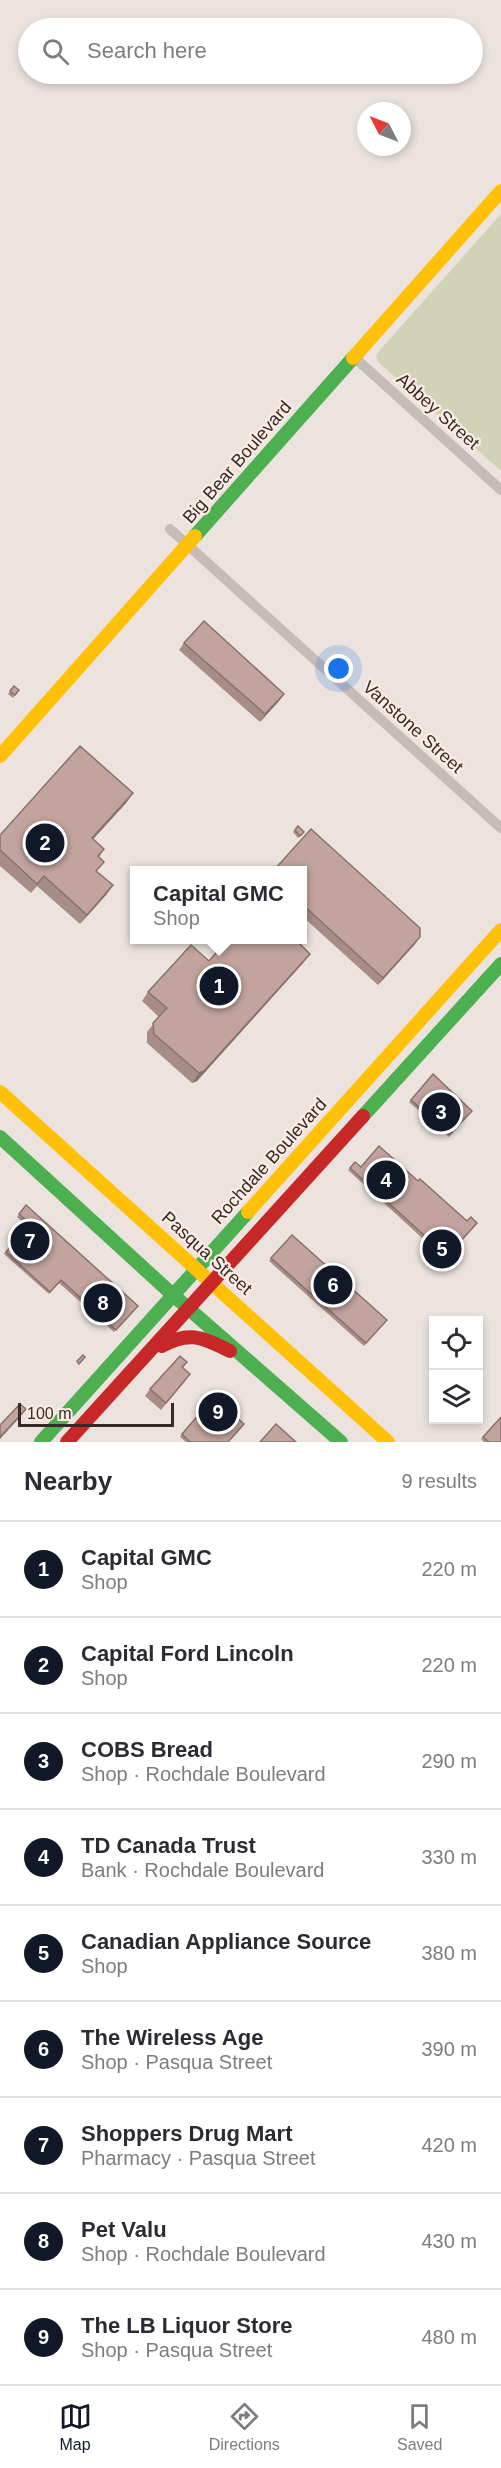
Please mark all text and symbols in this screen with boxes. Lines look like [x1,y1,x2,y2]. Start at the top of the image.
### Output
search box [18,18,483,84]
icon: search [39,35,72,68]
text: Search here [87,38,207,63]
north arrow [357,102,411,156]
street label: Abbey Street [393,369,483,453]
street label: Big Bear Boulevard [179,397,295,527]
your location [324,654,353,683]
street label: Vanstone Street [359,677,467,777]
pin: 2 [26,820,64,866]
popup [130,866,307,944]
text: Capital GMC [153,881,284,906]
text: Shop [153,907,200,929]
pin: 1 [200,964,238,1008]
pin: 3 [422,1090,460,1134]
street label: Rochdale Boulevard [207,1094,331,1228]
pin: 4 [366,1158,406,1202]
street label: Pasqua Street [158,1207,256,1299]
pin: 7 [10,1218,50,1264]
pin: 5 [422,1226,462,1272]
pin: 6 [314,1262,352,1308]
pin: 8 [84,1280,122,1326]
map controls [429,1316,483,1424]
button: locate [429,1316,483,1370]
button: layers [429,1370,483,1424]
pin: 9 [198,1390,238,1434]
scale bar [18,1400,174,1428]
text: 100 m [27,1405,71,1422]
text: Nearby [24,1466,112,1496]
text: 9 results [401,1470,477,1492]
text: Capital GMC [81,1545,212,1570]
text: 1 [38,1558,49,1580]
text: 220 m [421,1558,477,1580]
text: Shop [81,1571,128,1593]
text: Capital Ford Lincoln [81,1641,294,1666]
text: 2 [38,1654,49,1676]
text: 220 m [421,1654,477,1676]
text: Shop [81,1667,128,1689]
text: COBS Bread [81,1737,213,1762]
text: 3 [38,1750,49,1772]
text: 290 m [421,1750,477,1772]
text: Shop · Rochdale Boulevard [81,1763,326,1785]
text: TD Canada Trust [81,1833,256,1858]
text: 4 [38,1846,49,1868]
text: 330 m [421,1846,477,1868]
text: Bank · Rochdale Boulevard [81,1859,324,1881]
text: Canadian Appliance Source [81,1929,371,1954]
text: 5 [38,1942,49,1964]
text: 380 m [421,1942,477,1964]
text: Shop [81,1955,128,1977]
text: The Wireless Age [81,2025,263,2050]
text: 6 [38,2038,49,2060]
text: 390 m [421,2038,477,2060]
text: Shop · Pasqua Street [81,2051,272,2073]
text: Shoppers Drug Mart [81,2121,292,2146]
text: 7 [38,2134,49,2156]
text: 420 m [421,2134,477,2156]
text: Pharmacy · Pasqua Street [81,2147,316,2169]
text: Pet Valu [81,2217,167,2242]
text: 8 [38,2230,49,2252]
text: 430 m [421,2230,477,2252]
text: Shop · Rochdale Boulevard [81,2243,326,2265]
text: The LB Liquor Store [81,2313,292,2338]
text: 9 [38,2326,49,2348]
text: 480 m [421,2326,477,2348]
text: Shop · Pasqua Street [81,2339,272,2361]
tab: Map [59,2400,92,2454]
tab: Directions [209,2400,280,2454]
tab: Saved [397,2400,442,2454]

